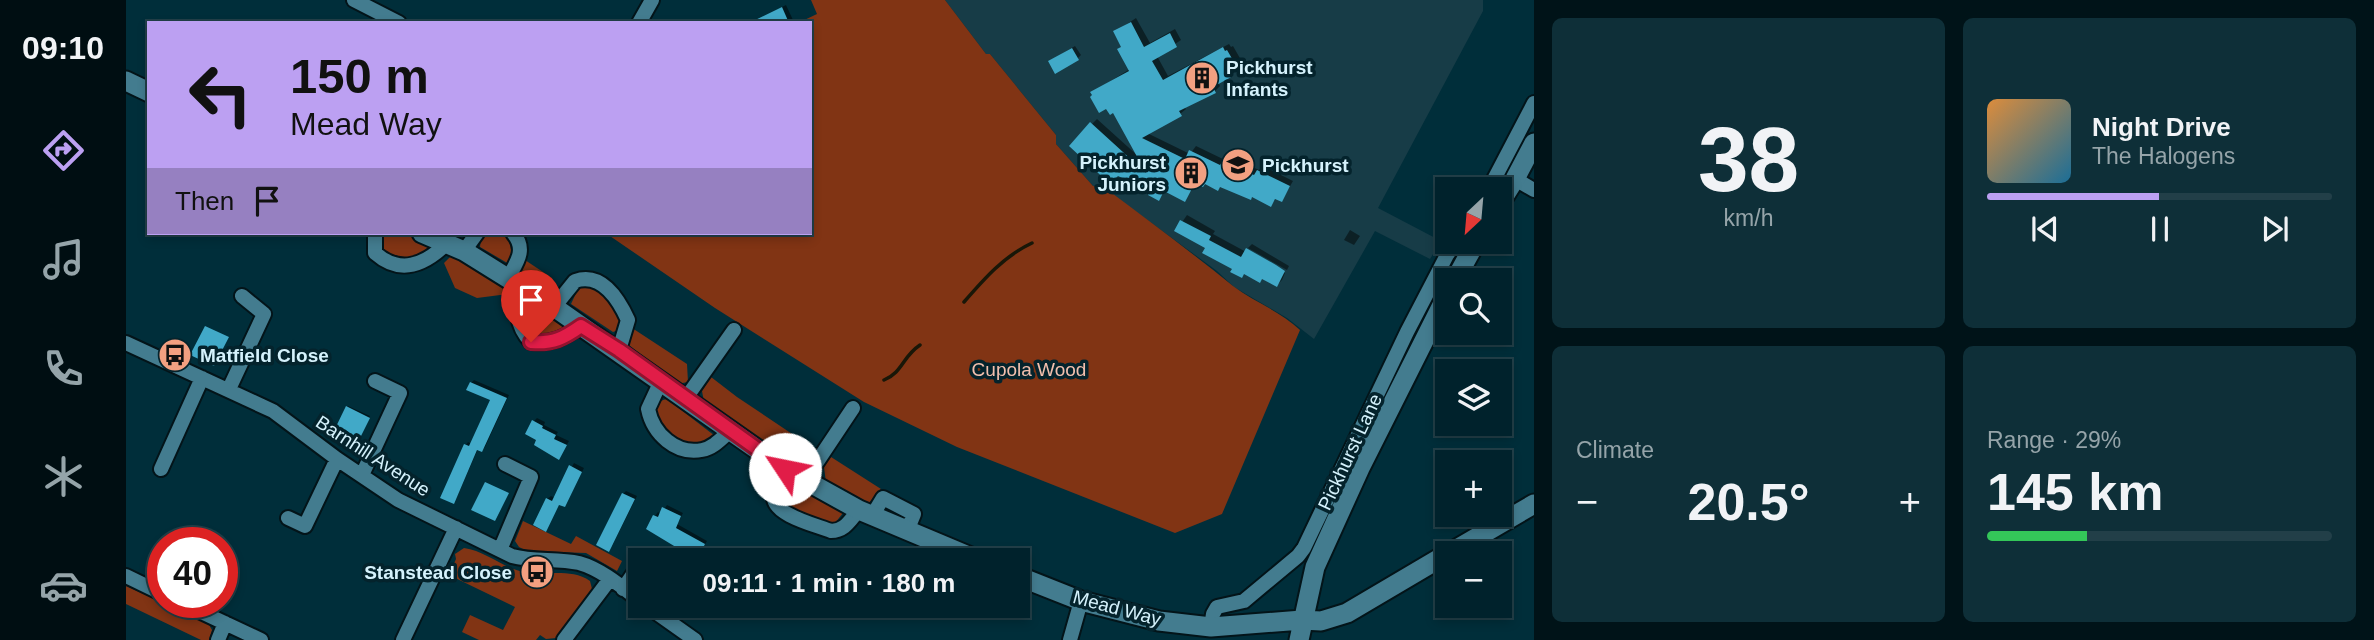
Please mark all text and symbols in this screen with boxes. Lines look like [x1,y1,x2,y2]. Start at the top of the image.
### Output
text: 09:10 [22,30,104,66]
icon: left [175,49,266,140]
text: 150 m [290,49,429,103]
place label: Pickhurst Infants [1226,57,1313,100]
building icon: Pickhurst Infants [1183,59,1221,97]
text: Mead Way [290,106,442,142]
text: 38 [1698,109,1799,210]
text: Night Drive [2092,112,2231,142]
icon: directions [39,126,88,175]
text: The Halogens [2092,143,2235,169]
school or university icon: Pickhurst [1219,146,1257,184]
place label: Pickhurst Juniors [1079,152,1167,195]
building icon: Pickhurst Juniors [1172,154,1210,192]
place label: Pickhurst [1262,155,1349,176]
north arrow [1435,177,1512,254]
map controls [1435,177,1512,618]
icon: arrive [248,182,286,220]
text: Then [175,186,234,216]
text: km/h [1724,205,1773,231]
icon: previous [2026,210,2064,248]
icon: pause [2141,210,2179,248]
icon: next [2256,210,2294,248]
icon: music [39,235,88,284]
button: search [1435,268,1512,345]
pin [501,270,561,342]
icon: arrive [512,281,550,319]
bus stop icon: Matfield Close [156,336,194,374]
icon: phone [39,344,88,393]
place label: Matfield Close [200,345,329,366]
park label: Cupola Wood [972,359,1086,380]
button: layers [1435,359,1512,436]
street label: Pickhurst Lane [1314,391,1386,513]
street label: Barnhill Avenue [312,411,434,501]
text: Range · 29% [1987,427,2121,453]
position arrow [748,432,822,506]
text: Climate [1576,437,1654,463]
button: + [1435,450,1512,527]
icon: climate [39,452,88,501]
text: 145 km [1987,463,2163,521]
text: 20.5° [1687,473,1810,531]
text: − [1576,481,1598,523]
text: + [1899,481,1921,523]
speed limit sign: 40 [147,527,238,618]
button: − [1435,541,1512,618]
bus stop icon: Stanstead Close [518,553,556,591]
icon: car [39,561,88,610]
place label: Stanstead Close [364,562,512,583]
text: 09:11 · 1 min · 180 m [703,568,955,598]
street label: Mead Way [1071,586,1164,630]

